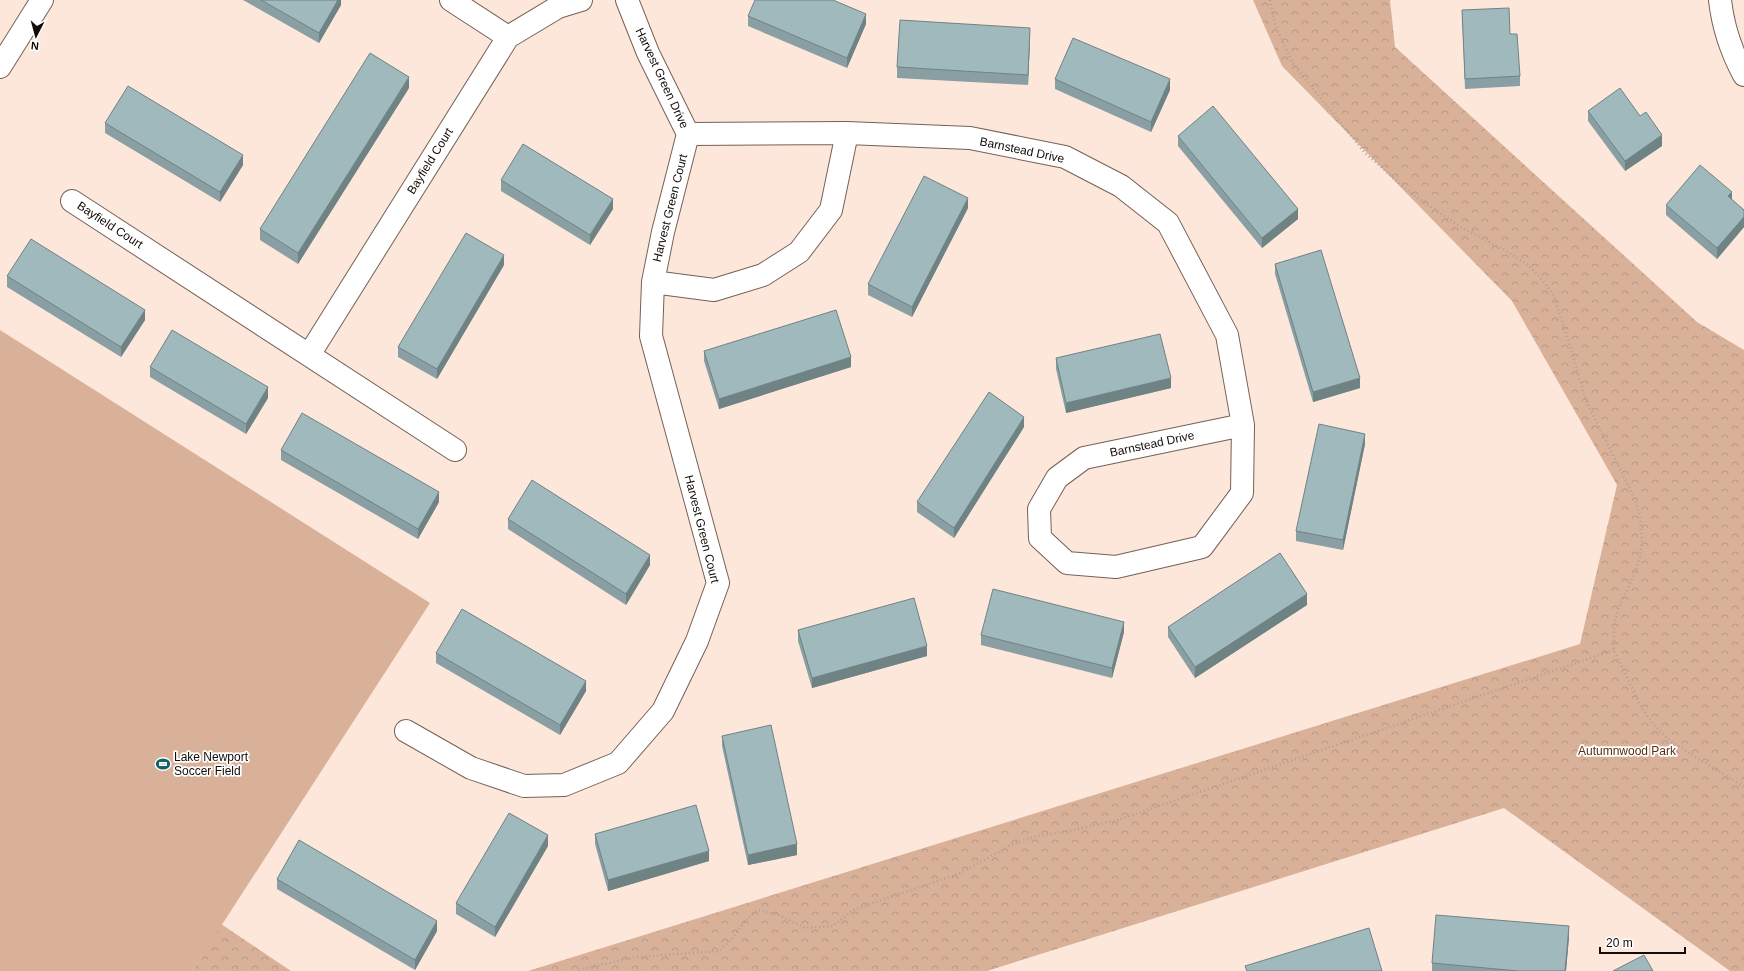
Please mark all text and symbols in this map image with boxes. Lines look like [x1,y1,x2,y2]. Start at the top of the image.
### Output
north arrow [16,16,56,56]
street label: Harvest Green Drive [633,25,692,131]
text: N [30,40,40,52]
street label: Bayfield Court [404,125,456,197]
street label: Barnstead Drive [978,134,1066,166]
street label: Harvest Green Court [650,152,690,263]
street label: Bayfield Court [75,199,146,252]
street label: Barnstead Drive [1108,428,1196,460]
street label: Harvest Green Court [682,474,722,585]
park label: Autumnwood Park [1578,744,1677,758]
place label: Lake Newport Soccer Field [174,750,249,778]
sports icon: Lake Newport Soccer Field [155,756,171,772]
scale bar [1600,929,1685,955]
text: 20 m [1606,936,1633,950]

